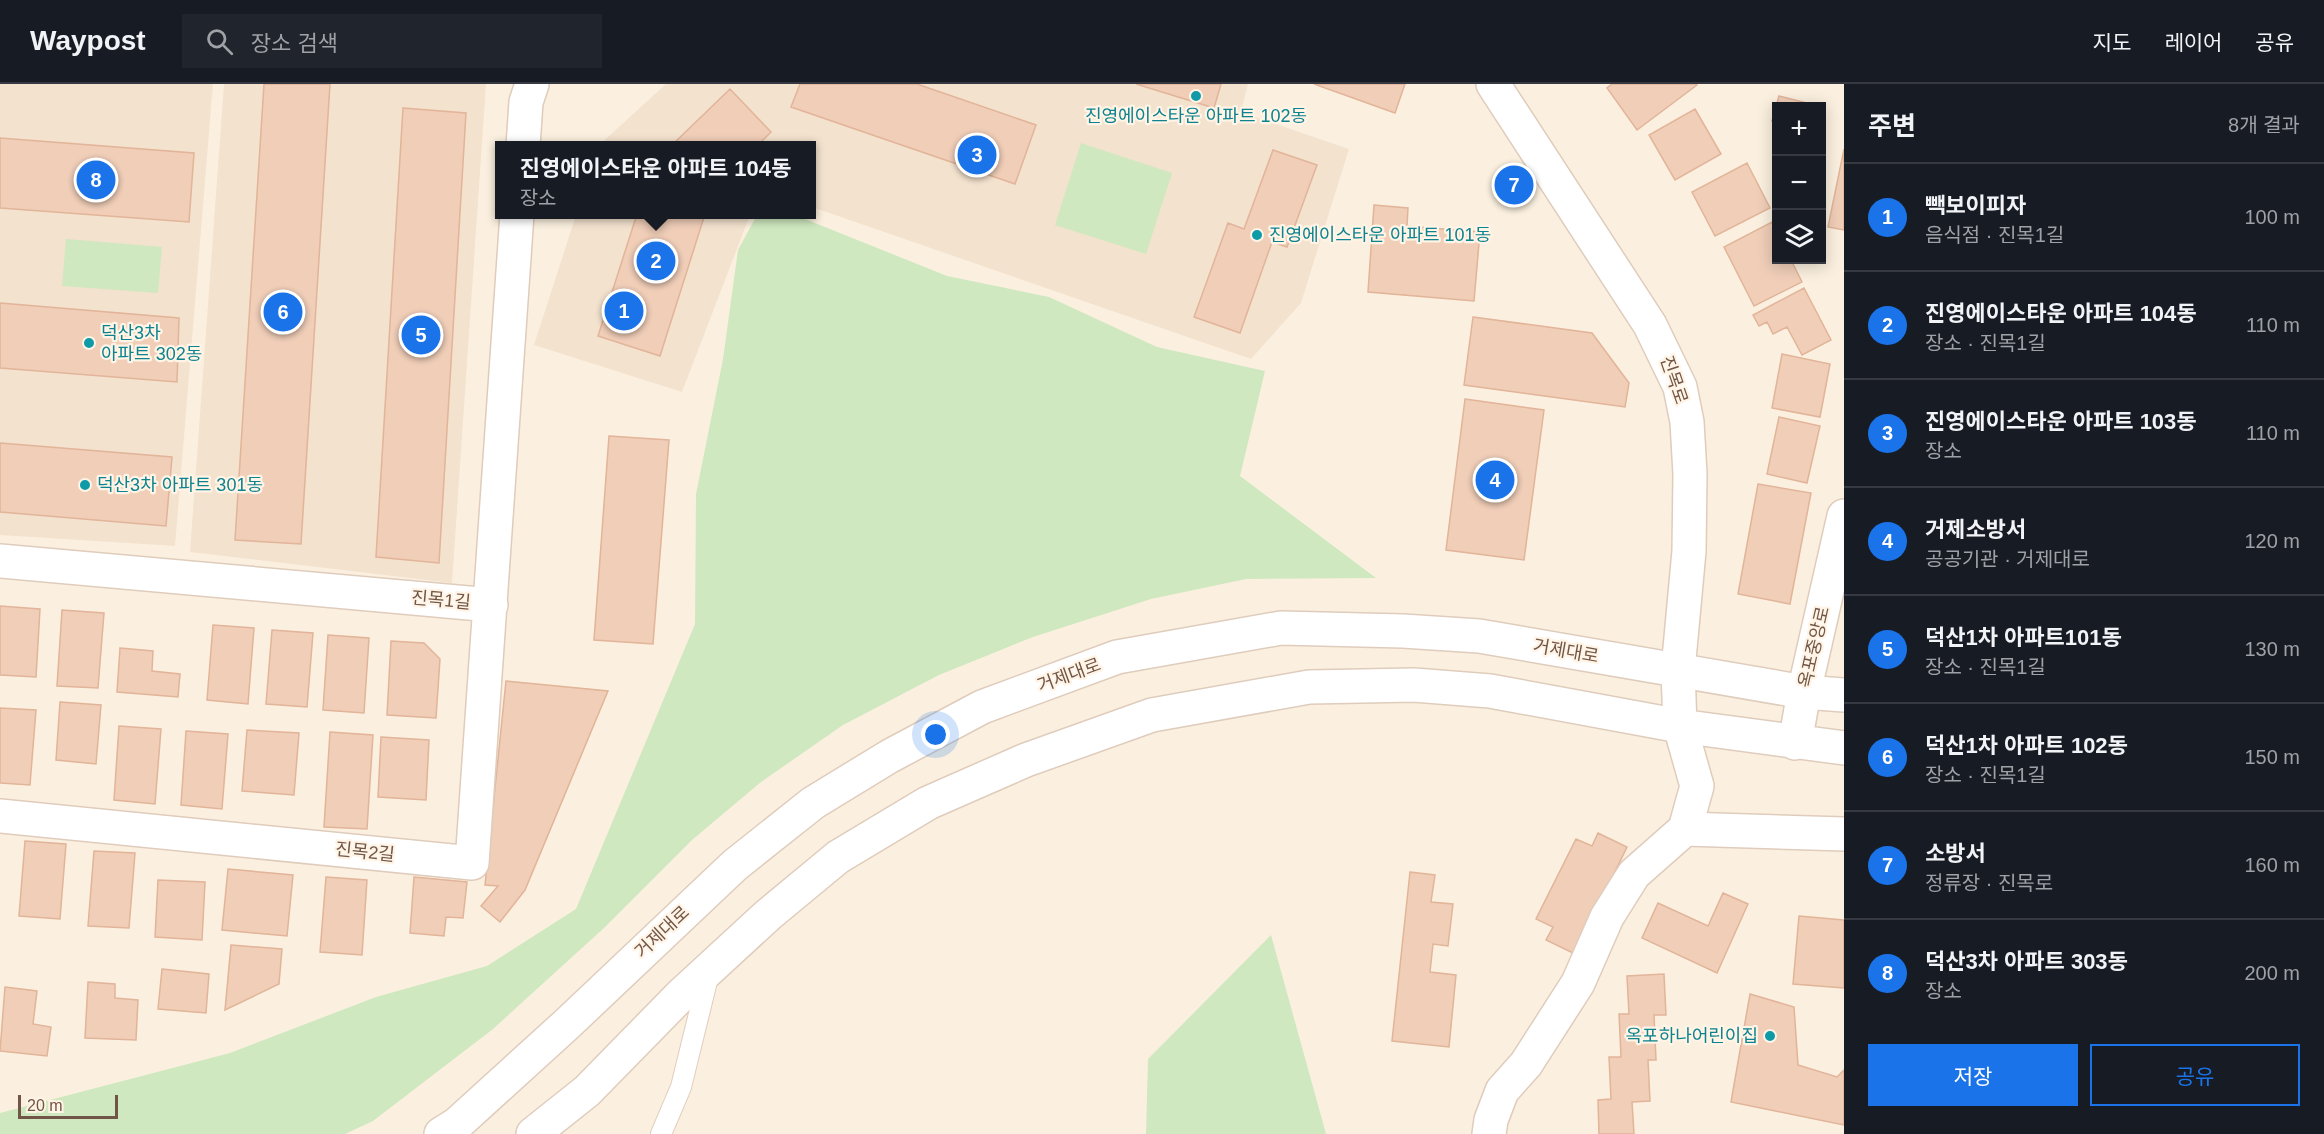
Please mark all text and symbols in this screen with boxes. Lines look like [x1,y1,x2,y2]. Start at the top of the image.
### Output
search box [182,14,602,68]
text: Waypost [30,25,146,56]
icon: search [203,25,236,58]
text: 장소 검색 [251,31,338,56]
text: 지도 [2093,31,2131,54]
text: 레이어 [2164,31,2222,54]
text: 공유 [2255,31,2294,54]
marker: 진영에이스타운 아파트 102동 [1189,89,1203,103]
map controls [1772,102,1826,264]
button: + [1772,102,1826,156]
place label: 진영에이스타운 아파트 102동 [1085,106,1307,126]
text: 주변 [1868,111,1916,141]
text: 8개 결과 [2228,114,2300,136]
pin: 3 [958,132,996,178]
popup [495,141,816,219]
text: 진영에이스타운 아파트 104동 [520,156,791,181]
button: − [1772,156,1826,210]
pin: 8 [76,158,116,202]
pin: 7 [1494,162,1534,208]
text: 장소 [520,187,557,209]
text: 빽보이피자 [1925,193,2026,218]
text: 1 [1882,206,1893,228]
text: 100 m [2244,206,2300,228]
button: layers [1772,210,1826,264]
text: 음식점 · 진목1길 [1925,224,2064,246]
place label: 진영에이스타운 아파트 101동 [1269,225,1491,245]
marker: 진영에이스타운 아파트 101동 [1250,228,1264,242]
pin: 2 [636,238,676,284]
pin: 1 [604,288,644,334]
pin: 6 [264,290,302,334]
text: 진영에이스타운 아파트 104동 [1925,301,2197,326]
pin: 5 [402,312,440,358]
text: 2 [1882,314,1893,336]
text: 110 m [2246,314,2300,336]
place label: 덕산3차 아파트 302동 [101,323,202,364]
text: 장소 · 진목1길 [1925,332,2046,354]
marker: 덕산3차 아파트 302동 [82,336,96,350]
street label: 진목로 [1656,353,1692,407]
text: 진영에이스타운 아파트 103동 [1925,409,2197,434]
text: 3 [1882,422,1893,444]
text: 110 m [2246,422,2300,444]
text: 장소 [1925,440,1962,462]
pin: 4 [1476,458,1514,502]
place label: 덕산3차 아파트 301동 [97,475,263,495]
marker: 덕산3차 아파트 301동 [78,478,92,492]
text: 거제소방서 [1925,517,2026,542]
text: 4 [1882,530,1893,552]
text: 120 m [2244,530,2300,552]
text: 공공기관 · 거제대로 [1925,548,2090,570]
street label: 진목1길 [410,587,472,613]
street label: 옥포중앙로 [1795,604,1833,690]
text: 덕산1차 아파트101동 [1925,625,2122,650]
street label: 거제대로 [1532,635,1600,667]
text: 5 [1882,638,1893,660]
text: 130 m [2244,638,2300,660]
street label: 거제대로 [1034,654,1104,696]
text: 장소 · 진목1길 [1925,656,2046,678]
your location [921,720,950,749]
text: 덕산1차 아파트 102동 [1925,733,2128,758]
text: 6 [1882,746,1893,768]
text: 150 m [2244,746,2300,768]
text: 장소 · 진목1길 [1925,764,2046,786]
street label: 진목2길 [334,839,396,865]
text: 소방서 [1925,841,1986,866]
text: 7 [1882,854,1893,876]
text: 160 m [2244,854,2300,876]
text: 정류장 · 진목로 [1925,872,2053,894]
street label: 거제대로 [631,902,693,962]
text: 덕산3차 아파트 303동 [1925,949,2128,974]
text: 8 [1882,962,1893,984]
text: 200 m [2244,962,2300,984]
text: 장소 [1925,980,1962,1002]
place label: 옥포하나어린이집 [1626,1026,1758,1046]
marker: 옥포하나어린이집 [1763,1029,1777,1043]
button: 저장 [1868,1044,2078,1106]
button: 공유 [2090,1044,2300,1106]
scale bar [18,1092,118,1120]
text: 20 m [27,1097,63,1114]

